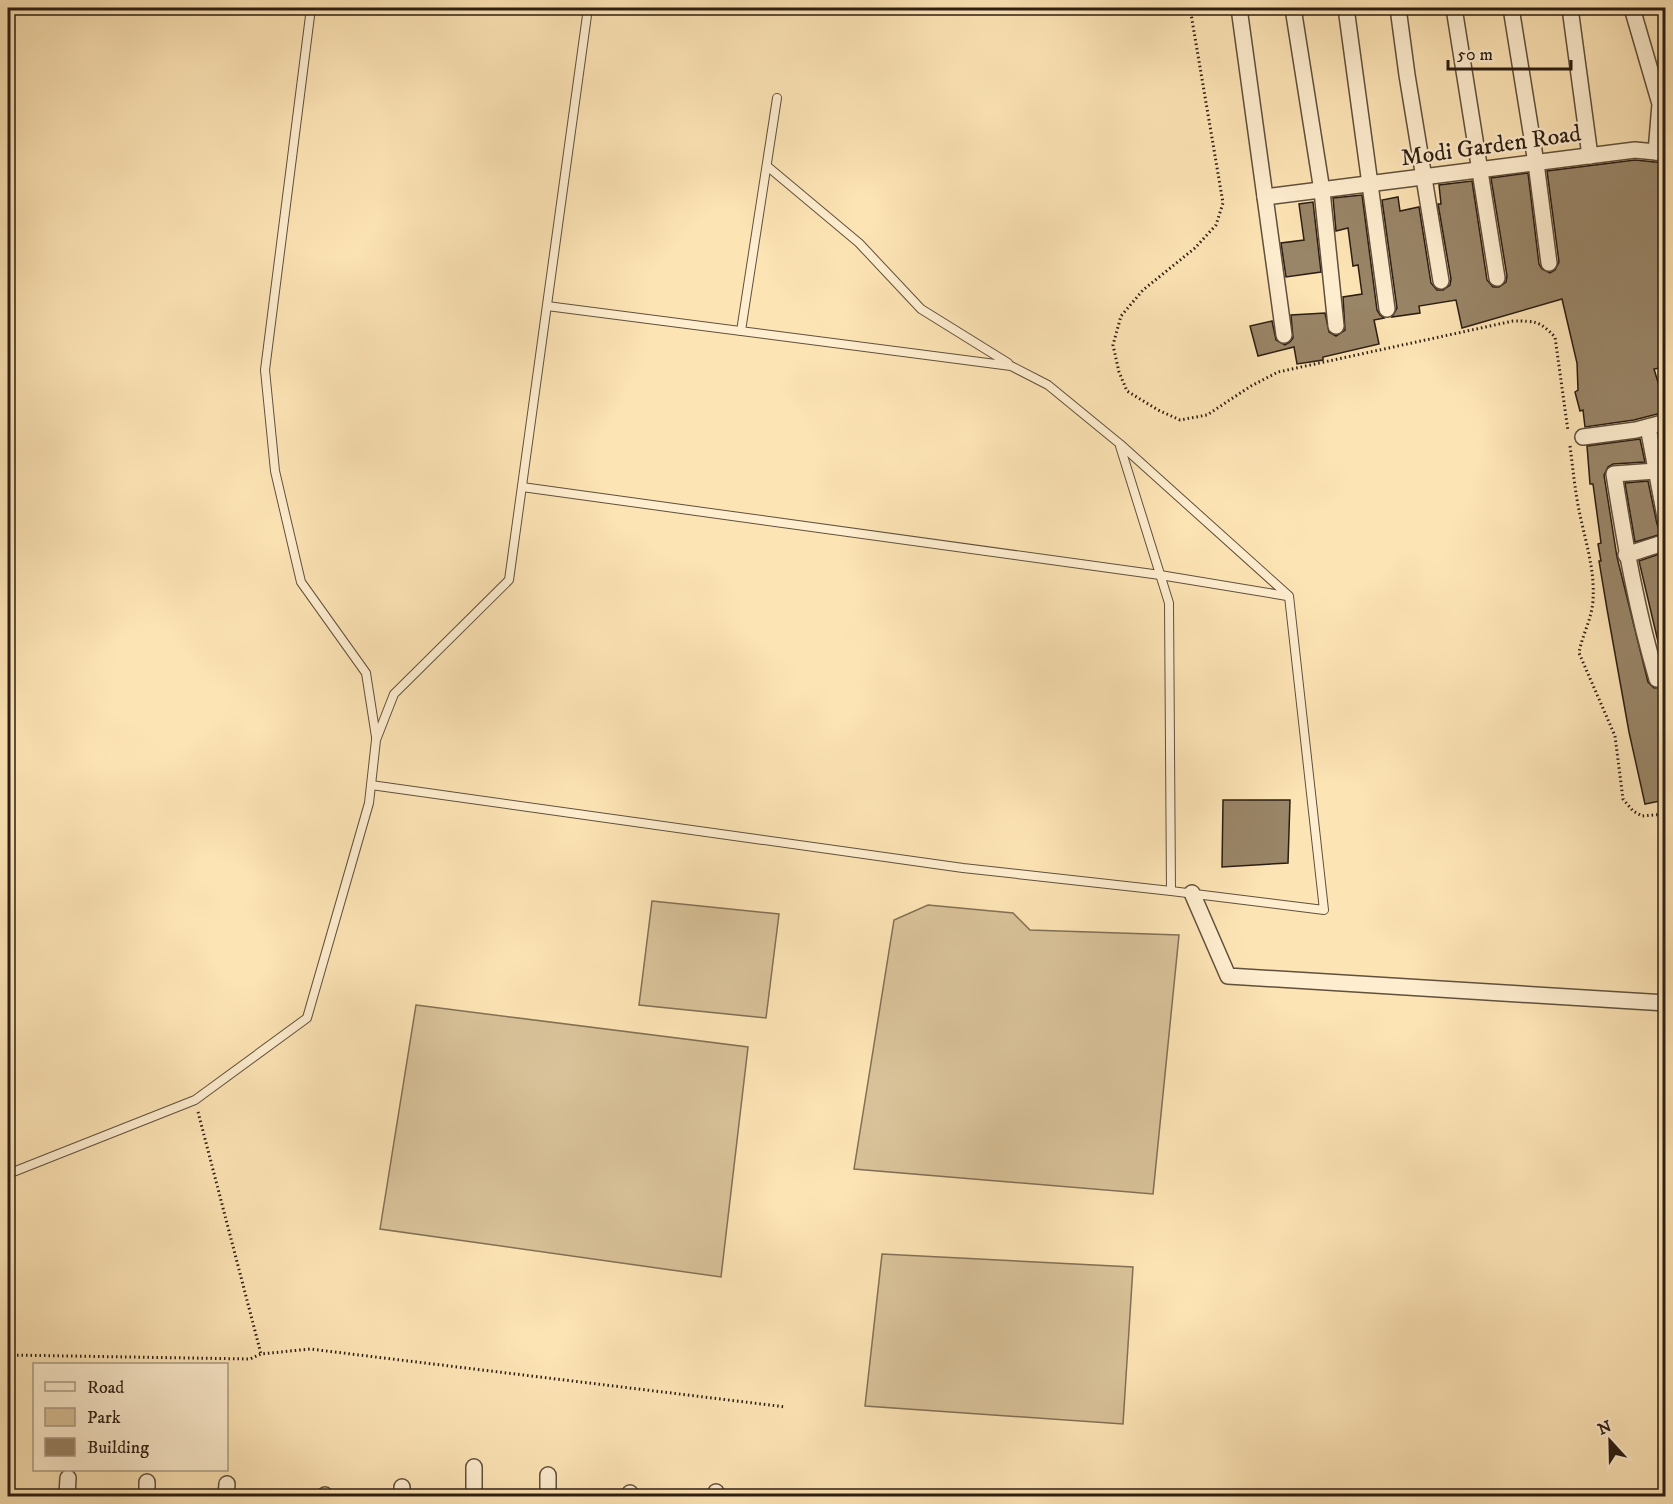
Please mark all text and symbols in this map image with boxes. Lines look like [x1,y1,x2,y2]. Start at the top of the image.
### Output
scale bar [1448,33,1571,71]
text: 50 m [1457,44,1493,66]
street label: Modi Garden Road [1399,118,1583,173]
legend [33,1363,228,1471]
text: Road [87,1377,124,1399]
text: Park [87,1407,121,1429]
north arrow [1580,1411,1640,1471]
text: N [1595,1416,1615,1440]
text: Building [87,1437,149,1459]

